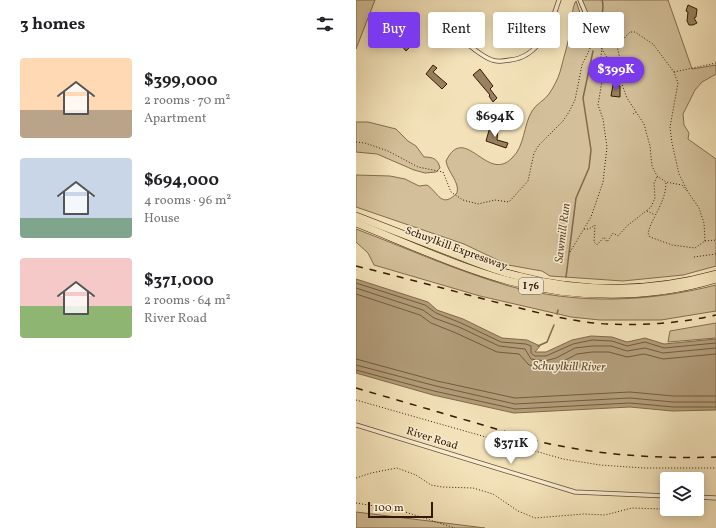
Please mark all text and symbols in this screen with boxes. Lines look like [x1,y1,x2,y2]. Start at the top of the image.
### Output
chip: Buy [368,12,420,48]
chip: Rent [428,12,485,48]
chip: Filters [493,12,560,48]
chip: New [568,12,624,48]
text: 3 homes [20,13,85,36]
icon: filters [314,13,336,35]
pin: $399K [588,57,644,91]
text: $399K [597,61,635,79]
text: $399,000 [144,69,217,92]
icon: home [52,74,100,122]
text: 2 rooms · 70 m² [144,92,230,110]
pin: $694K [467,104,523,138]
text: $694K [476,108,514,126]
text: Apartment [144,110,207,128]
text: $694,000 [144,169,219,192]
icon: home [52,174,100,222]
text: 4 rooms · 96 m² [144,192,231,210]
water label: Sawmill Run [551,202,575,264]
text: House [144,210,180,228]
street label: Schuylkill Expressway [403,224,509,274]
text: $371,000 [144,269,214,292]
icon: home [52,274,100,322]
road number: I 76 [519,278,543,294]
text: 2 rooms · 64 m² [144,292,231,310]
text: River Road [144,310,207,328]
water label: Schuylkill River [532,358,606,376]
street label: River Road [404,424,460,454]
pin: $371K [483,431,539,465]
text: $371K [494,435,528,453]
map controls [660,472,704,516]
button: layers [660,472,704,516]
scale bar [368,500,433,519]
text: 100 m [374,501,404,516]

